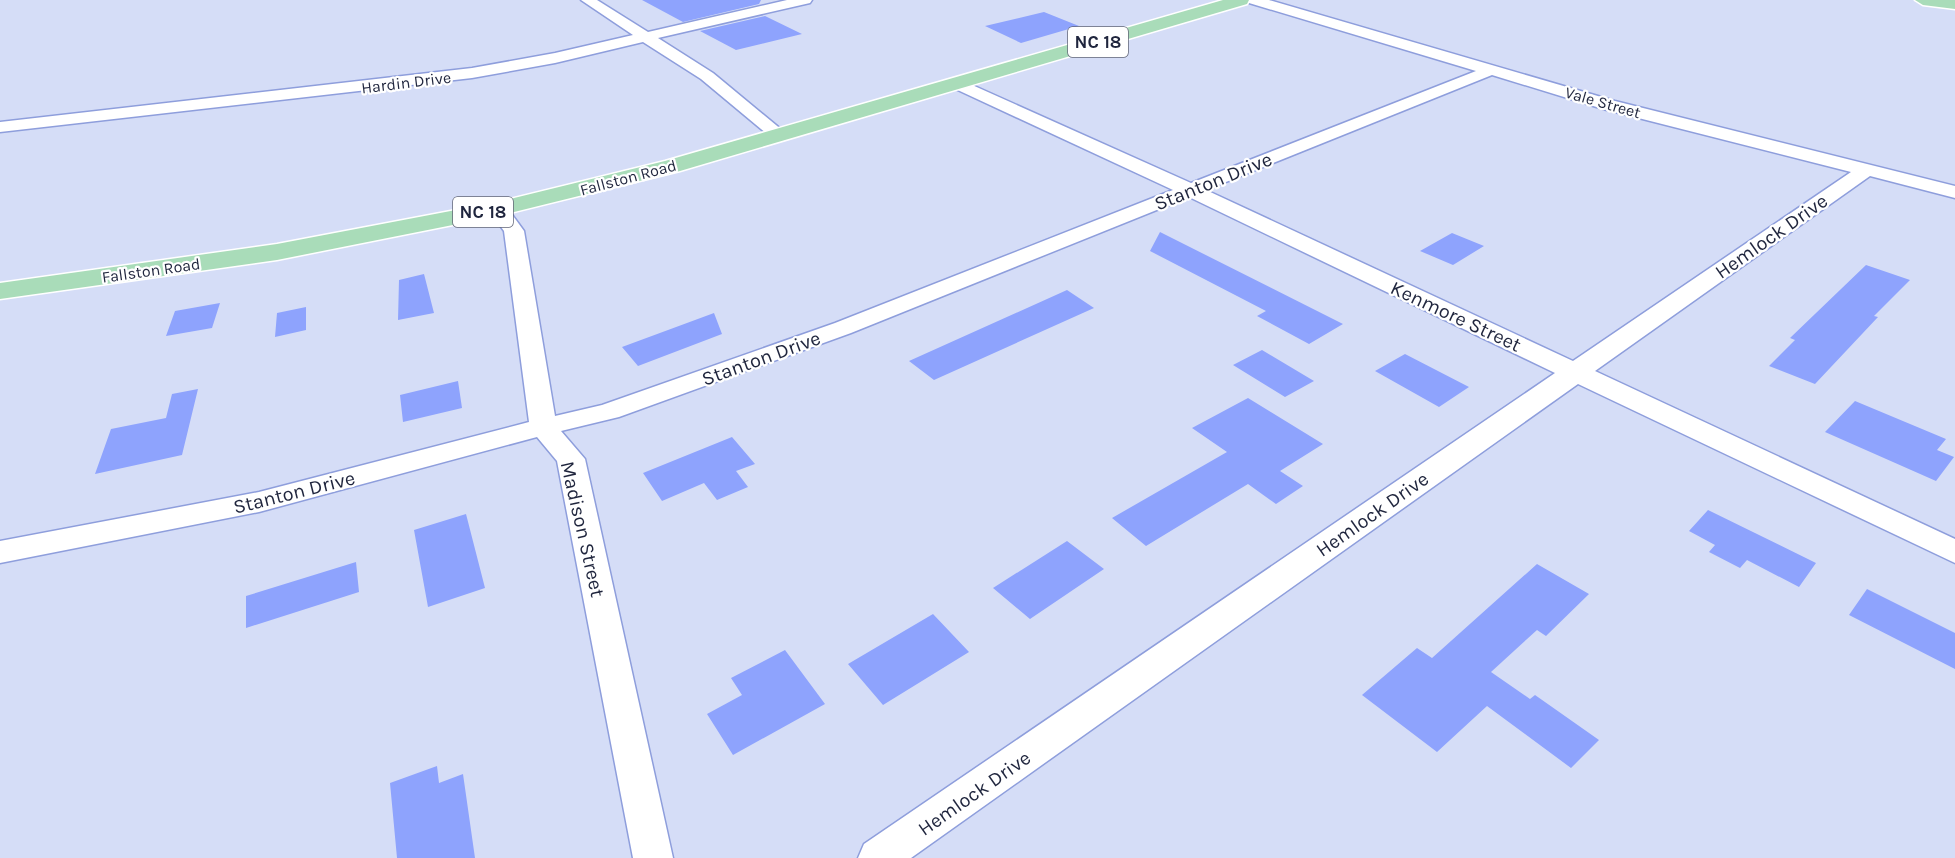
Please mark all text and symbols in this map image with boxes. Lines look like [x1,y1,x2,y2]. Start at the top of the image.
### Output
road number: NC 18 [1068,27,1128,57]
street label: Hardin Drive [360,68,452,97]
street label: Vale Street [1563,83,1643,122]
street label: Stanton Drive [1151,147,1275,215]
street label: Fallston Road [578,155,679,200]
street label: Hemlock Drive [1711,189,1832,284]
road number: NC 18 [453,197,513,227]
street label: Fallston Road [101,254,202,287]
street label: Kenmore Street [1387,276,1525,357]
street label: Stanton Drive [699,326,824,391]
street label: Madison Street [556,459,609,600]
street label: Stanton Drive [231,466,357,519]
street label: Hemlock Drive [1312,467,1433,562]
street label: Hemlock Drive [914,746,1035,841]

